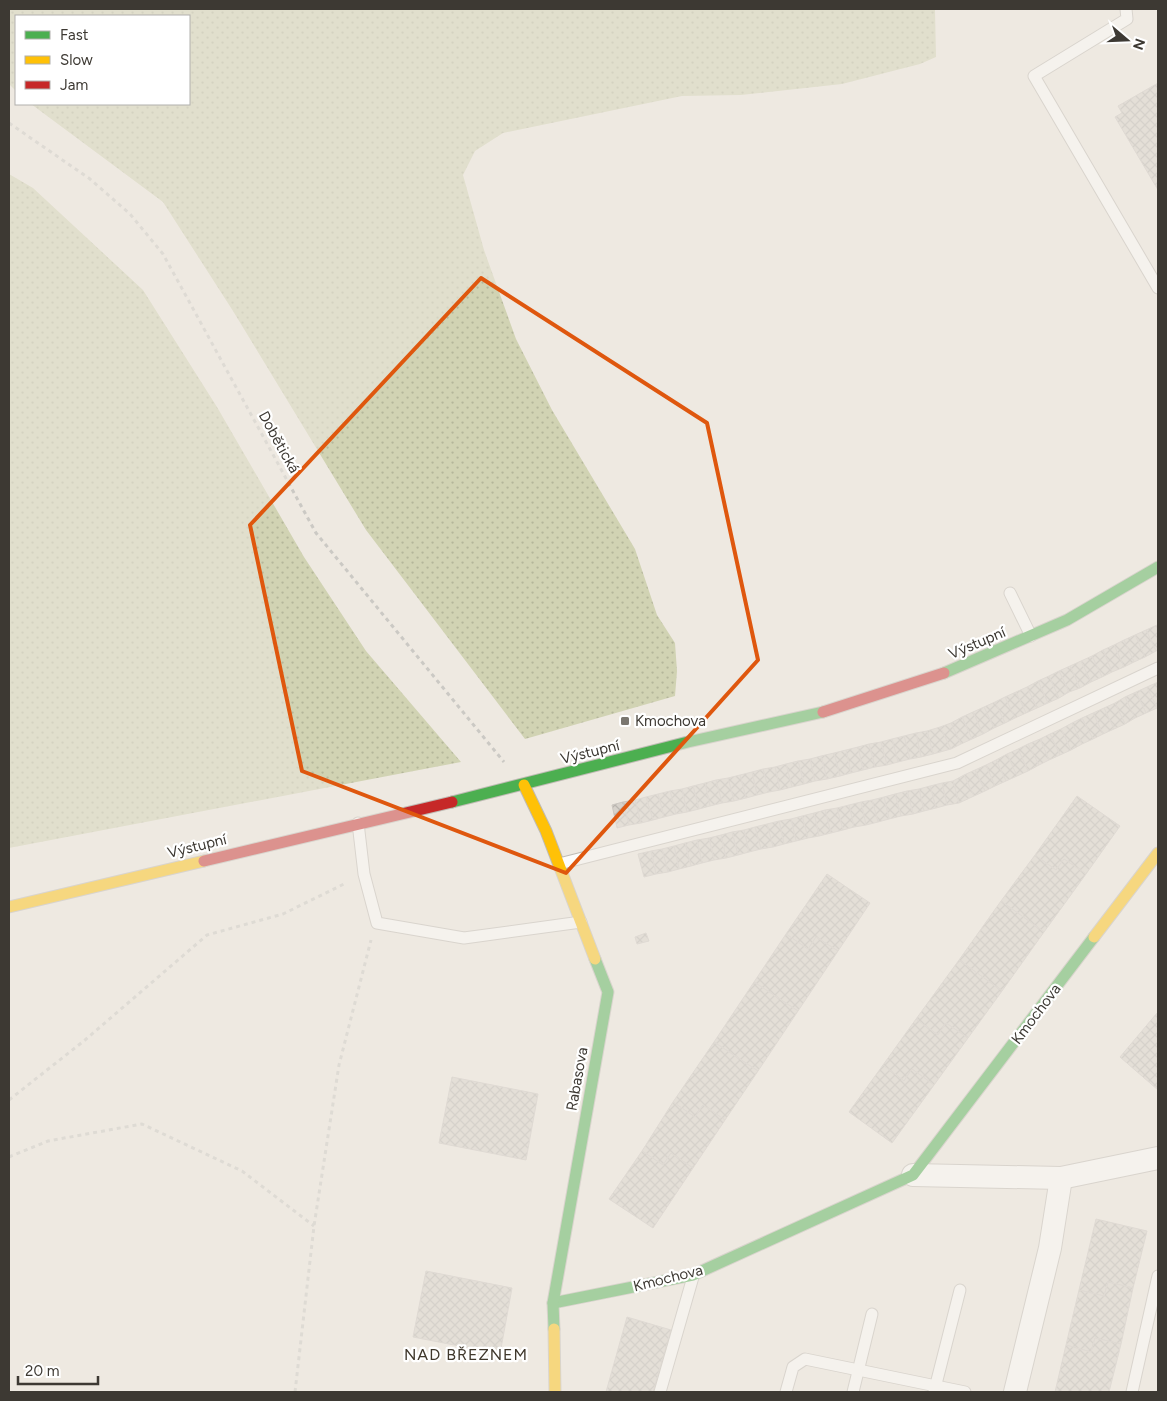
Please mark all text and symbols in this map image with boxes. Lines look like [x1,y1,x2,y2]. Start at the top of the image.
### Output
legend [15,15,190,105]
north arrow [1102,15,1152,65]
text: Fast [60,26,89,44]
text: N [1129,36,1149,52]
text: Slow [60,51,93,69]
text: Jam [60,76,88,94]
street label: Dobětická [255,408,303,476]
street label: Výstupní [946,622,1010,663]
place label: Kmochova [635,712,706,730]
marker: Kmochova [619,715,631,727]
street label: Výstupní [559,736,623,768]
street label: Výstupní [166,830,230,862]
street label: Kmochova [1007,980,1065,1048]
street label: Rabasova [563,1046,591,1112]
street label: Kmochova [631,1261,705,1295]
district label: NAD BŘEZNEM [404,1345,528,1364]
scale bar [18,1354,98,1386]
text: 20 m [25,1362,59,1380]

